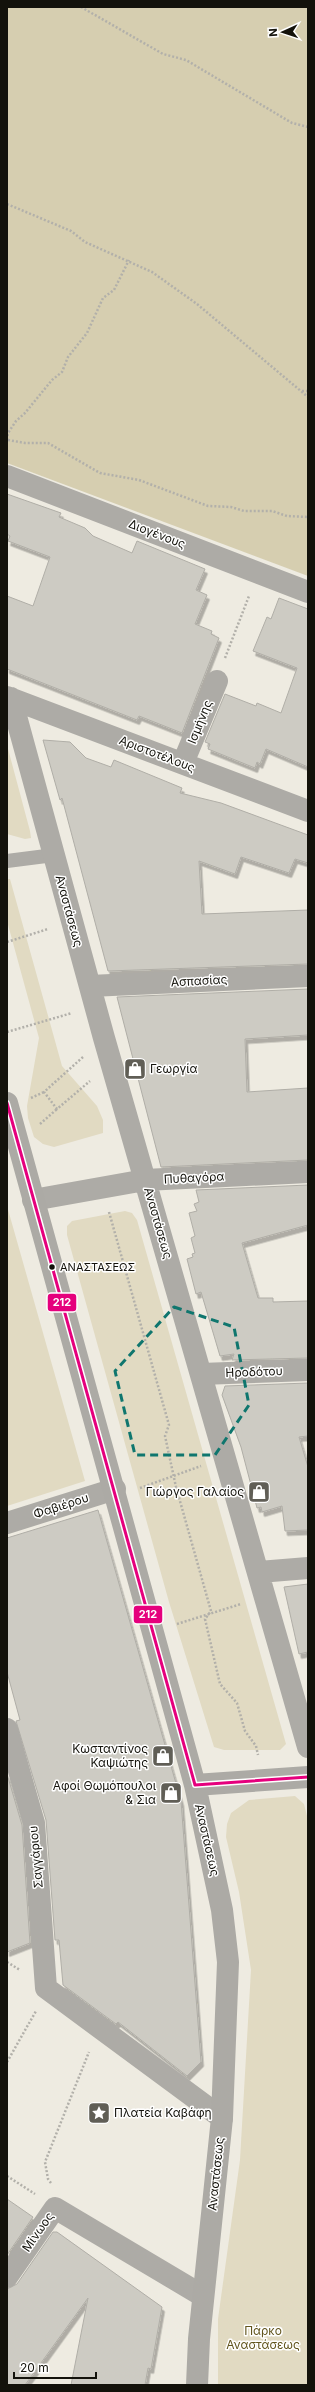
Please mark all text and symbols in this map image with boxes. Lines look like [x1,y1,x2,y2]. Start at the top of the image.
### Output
north arrow [263,12,303,52]
text: N [266,28,280,37]
street label: Διογένους [127,516,188,551]
street label: Ισμήνης [184,698,215,746]
street label: Αριστοτέλους [117,732,197,775]
street label: Αναστάσεως [53,873,86,949]
street label: Ασπασίας [170,972,228,989]
shop icon: Γεωργία [122,1056,148,1082]
place label: Γεωργία [150,1061,198,1076]
street label: Πυθαγόρα [163,1168,225,1187]
street label: Αναστάσεως [141,1185,176,1261]
place label: ΑΝΑΣΤΑΣΕΩΣ [60,1260,135,1274]
marker: ΑΝΑΣΤΑΣΕΩΣ [47,1262,57,1272]
line badge: 212 [47,1293,77,1312]
text: 212 [53,1295,71,1309]
street label: Ηροδότου [225,1363,283,1380]
shop icon: Γιώργος Γαλαίος [246,1479,272,1505]
place label: Γιώργος Γαλαίος [146,1484,244,1499]
street label: Φαβιέρου [31,1490,90,1521]
line badge: 212 [133,1605,163,1624]
text: 212 [139,1607,157,1621]
place label: Κωσταντίνος Καψιώτης [72,1741,148,1770]
shop icon: Κωσταντίνος Καψιώτης [150,1743,176,1769]
place label: Αφοί Θωμόπουλοι & Σια [53,1778,157,1807]
shop icon: Αφοί Θωμόπουλοι & Σια [158,1780,184,1806]
street label: Αναστάσεως [192,1802,223,1878]
street label: Σαγγάριου [25,1825,46,1889]
place icon: Πλατεία Καβάφη [86,2100,112,2126]
place label: Πλατεία Καβάφη [114,2105,212,2120]
street label: Αναστάσεως [204,2136,227,2211]
street label: Μίνωος [19,2209,57,2254]
park label: Πάρκο Αναστάσεως [226,2323,300,2352]
scale bar [14,2354,96,2380]
text: 20 m [20,2360,49,2375]

